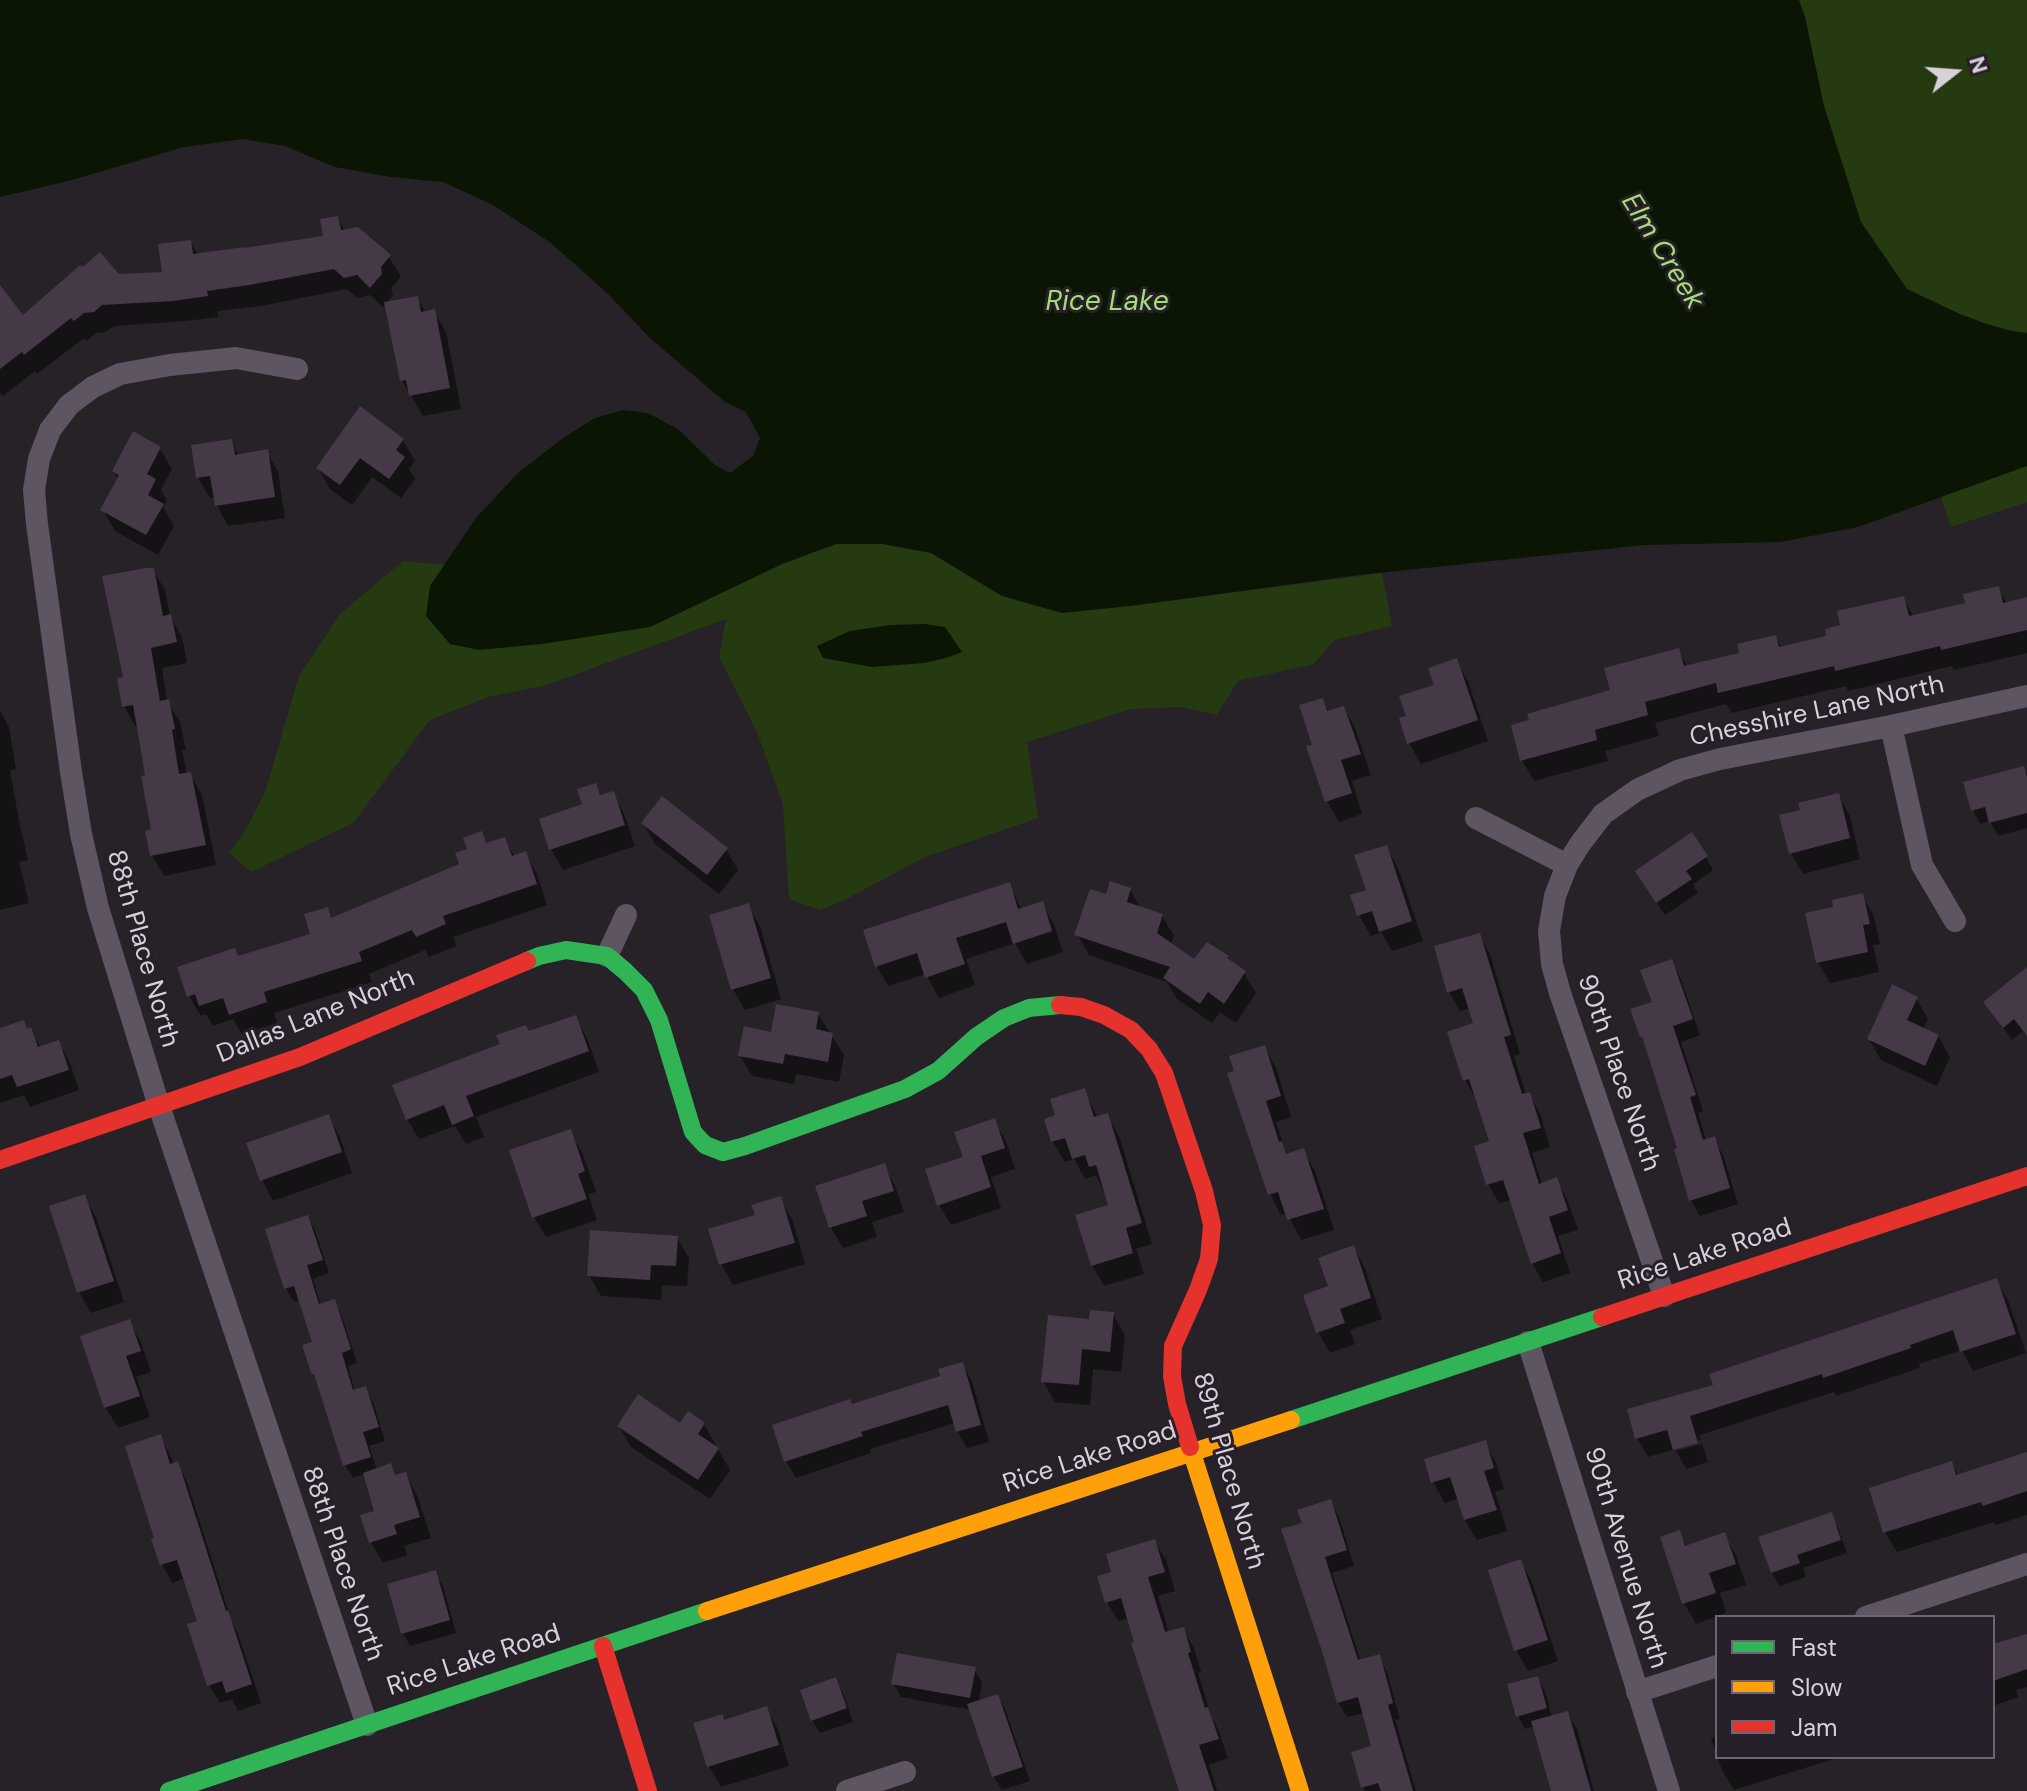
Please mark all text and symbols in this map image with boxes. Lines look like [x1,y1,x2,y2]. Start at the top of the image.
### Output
north arrow [1915,32,1995,112]
text: N [1962,53,1995,77]
water label: Elm Creek [1613,188,1711,316]
water label: Rice Lake [1045,286,1169,320]
street label: Chesshire Lane North [1687,670,1947,754]
street label: 88th Place North [99,847,185,1051]
street label: Dallas Lane North [213,963,419,1071]
street label: 90th Place North [1570,971,1666,1175]
street label: Rice Lake Road [1614,1212,1796,1298]
street label: 89th Place North [1185,1369,1271,1573]
street label: Rice Lake Road [999,1415,1181,1501]
street label: 90th Avenue North [1577,1444,1673,1672]
street label: 88th Place North [294,1463,390,1665]
legend [1715,1615,1995,1759]
street label: Rice Lake Road [383,1618,565,1704]
text: Fast [1791,1632,1837,1663]
text: Slow [1791,1672,1842,1703]
text: Jam [1791,1712,1837,1743]

